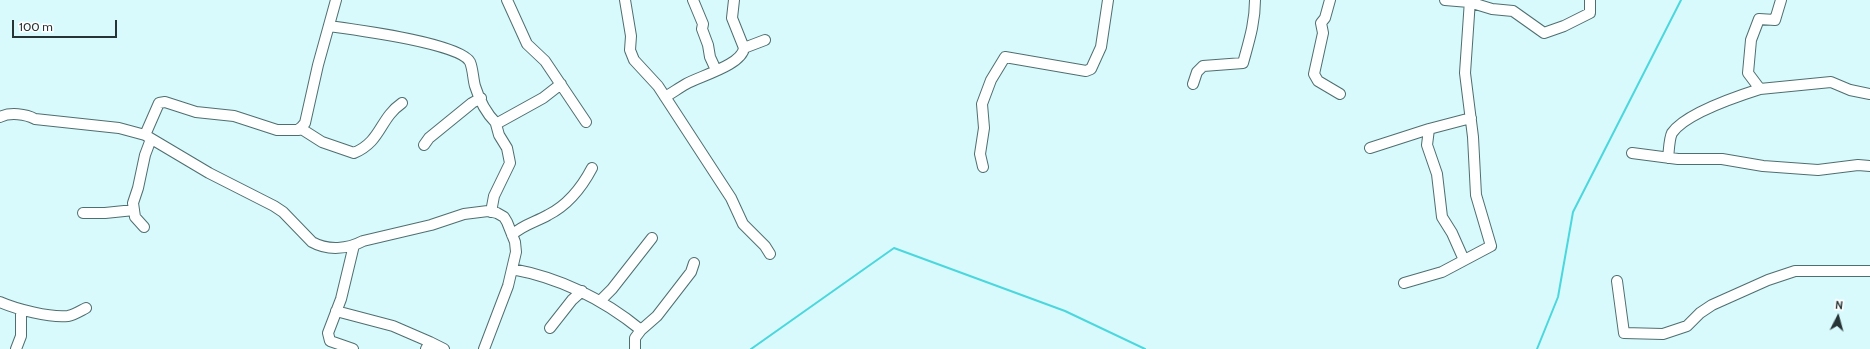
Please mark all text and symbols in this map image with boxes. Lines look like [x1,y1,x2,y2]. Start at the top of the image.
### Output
scale bar [14,12,119,38]
text: 100 m [19,19,53,34]
north arrow [1818,297,1858,337]
text: N [1835,298,1844,312]

